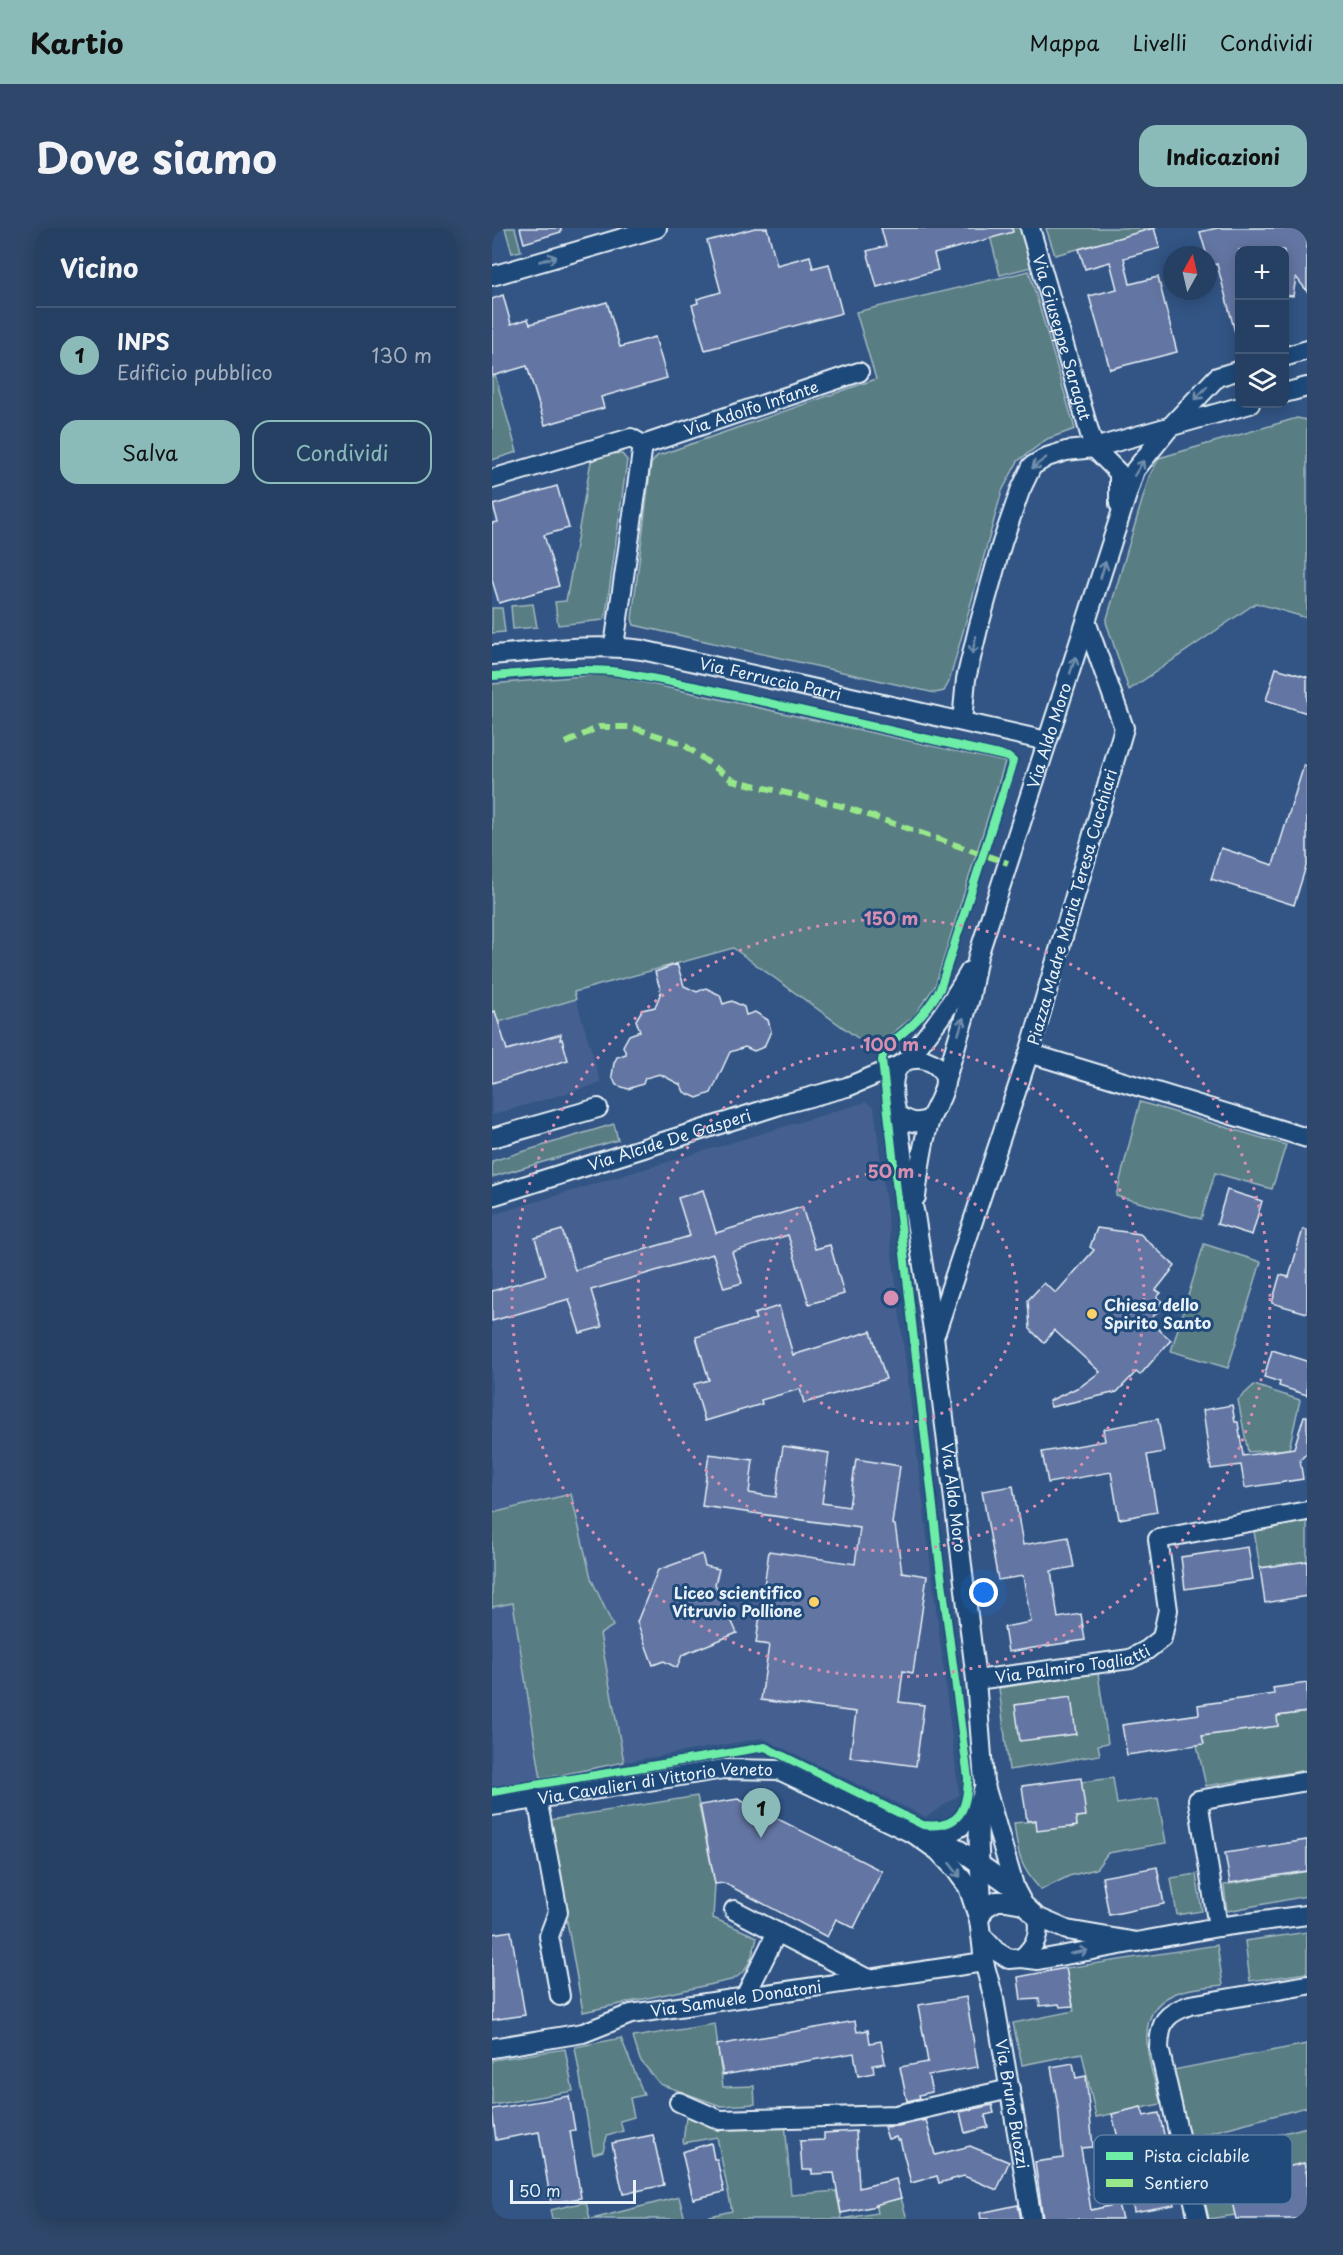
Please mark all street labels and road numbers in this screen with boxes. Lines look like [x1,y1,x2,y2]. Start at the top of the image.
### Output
street label: Via Giuseppe Saragat [1027,252,1098,423]
street label: Via Adolfo Infante [680,374,821,441]
street label: Via Ferruccio Parri [697,650,844,705]
street label: Via Aldo Moro [1020,679,1077,791]
street label: Piazza Madre Maria Teresa Cucchiari [1020,766,1122,1048]
street label: Via Alcide De Gasperi [584,1102,754,1176]
street label: Via Aldo Moro [936,1441,973,1554]
street label: Via Palmiro Togliatti [993,1638,1154,1688]
street label: Via Cavalieri di Vittorio Veneto [536,1756,773,1810]
street label: Via Samuele Donatoni [649,1973,823,2022]
street label: Via Bruno Buozzi [990,2037,1036,2170]

